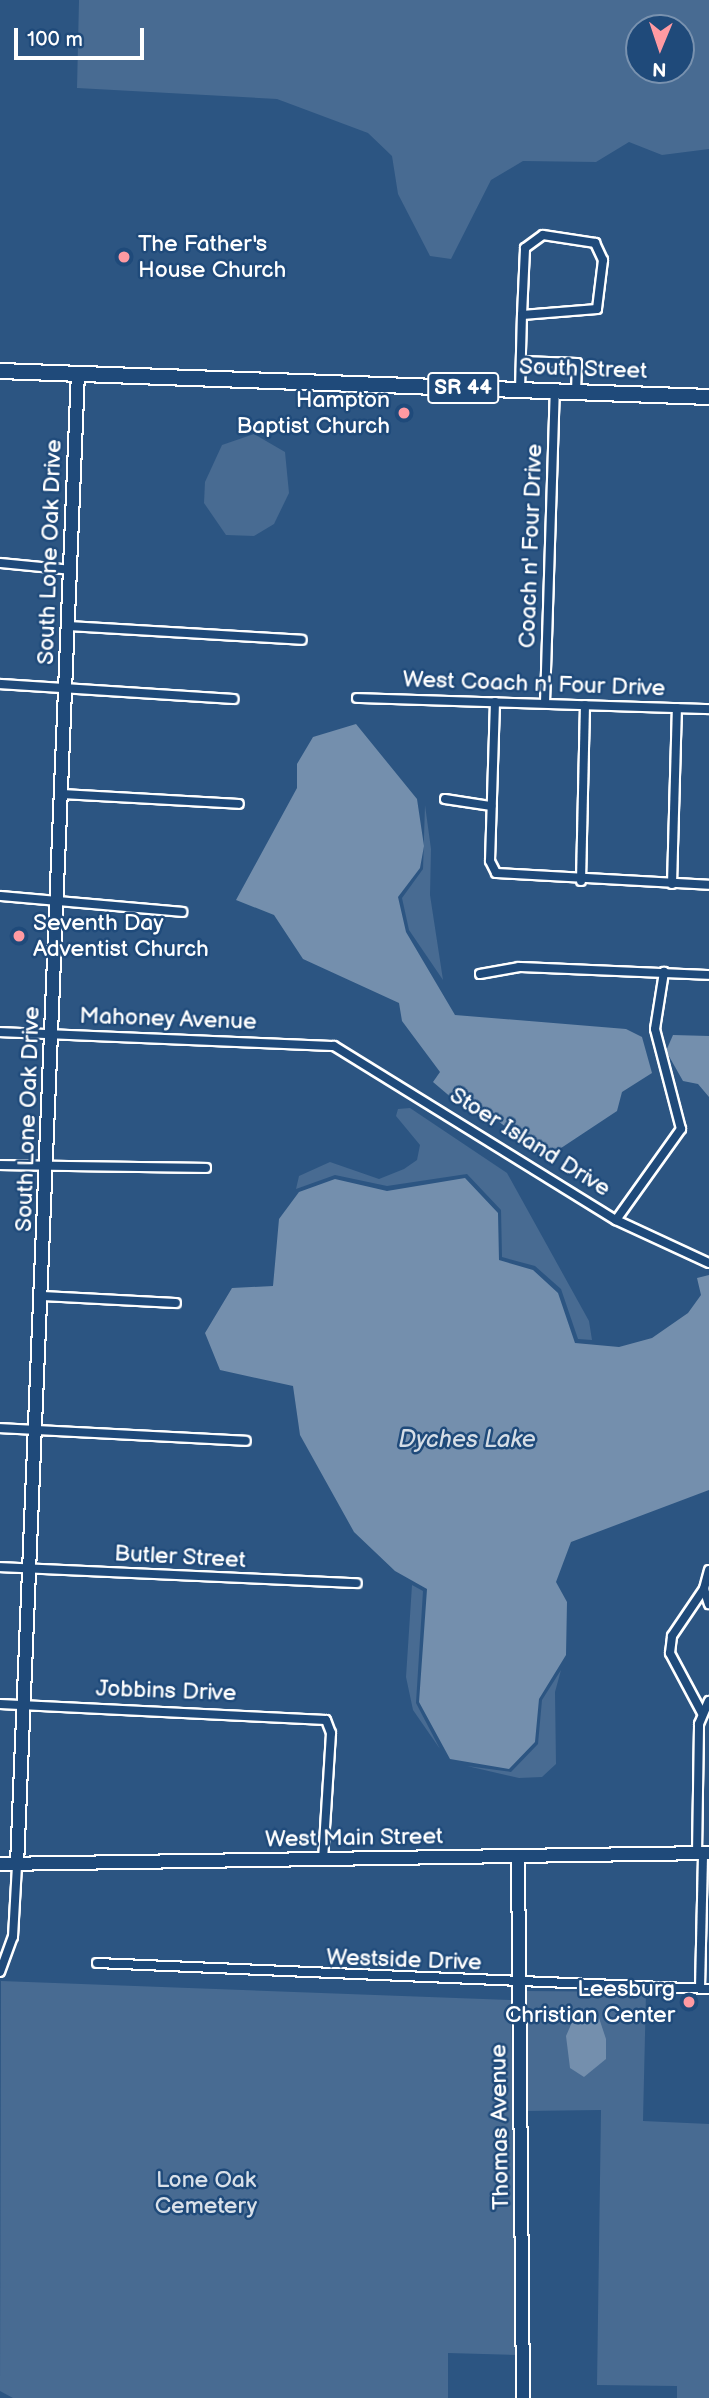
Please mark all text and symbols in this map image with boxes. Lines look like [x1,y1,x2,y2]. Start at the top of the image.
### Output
scale bar [18,14,147,58]
north arrow [625,14,695,84]
text: 100 m [27,27,83,52]
text: N [652,57,667,80]
place label: The Father's House Church [138,230,286,284]
marker: The Father's House Church [116,249,132,265]
street label: South Street [518,353,648,385]
road number: SR 44 [426,370,500,406]
place label: Hampton Baptist Church [236,386,390,440]
marker: Hampton Baptist Church [396,405,412,421]
street label: South Lone Oak Drive [32,439,68,665]
street label: Coach n' Four Drive [514,443,548,649]
street label: West Coach n' Four Drive [402,666,666,702]
place label: Seventh Day Adventist Church [33,909,209,963]
marker: Seventh Day Adventist Church [11,928,27,944]
street label: Mahoney Avenue [78,1002,258,1036]
street label: South Lone Oak Drive [10,1006,46,1232]
street label: Stoer Island Drive [444,1081,616,1203]
water label: Dyches Lake [398,1426,536,1454]
street label: Butler Street [113,1540,247,1574]
street label: Jobbins Drive [95,1675,237,1707]
street label: West Main Street [264,1823,444,1853]
street label: Westside Drive [326,1943,482,1977]
place label: Leesburg Christian Center [505,1975,675,2029]
marker: Leesburg Christian Center [681,1994,697,2010]
street label: Thomas Avenue [485,2044,515,2210]
park label: Lone Oak Cemetery [155,2166,257,2220]

